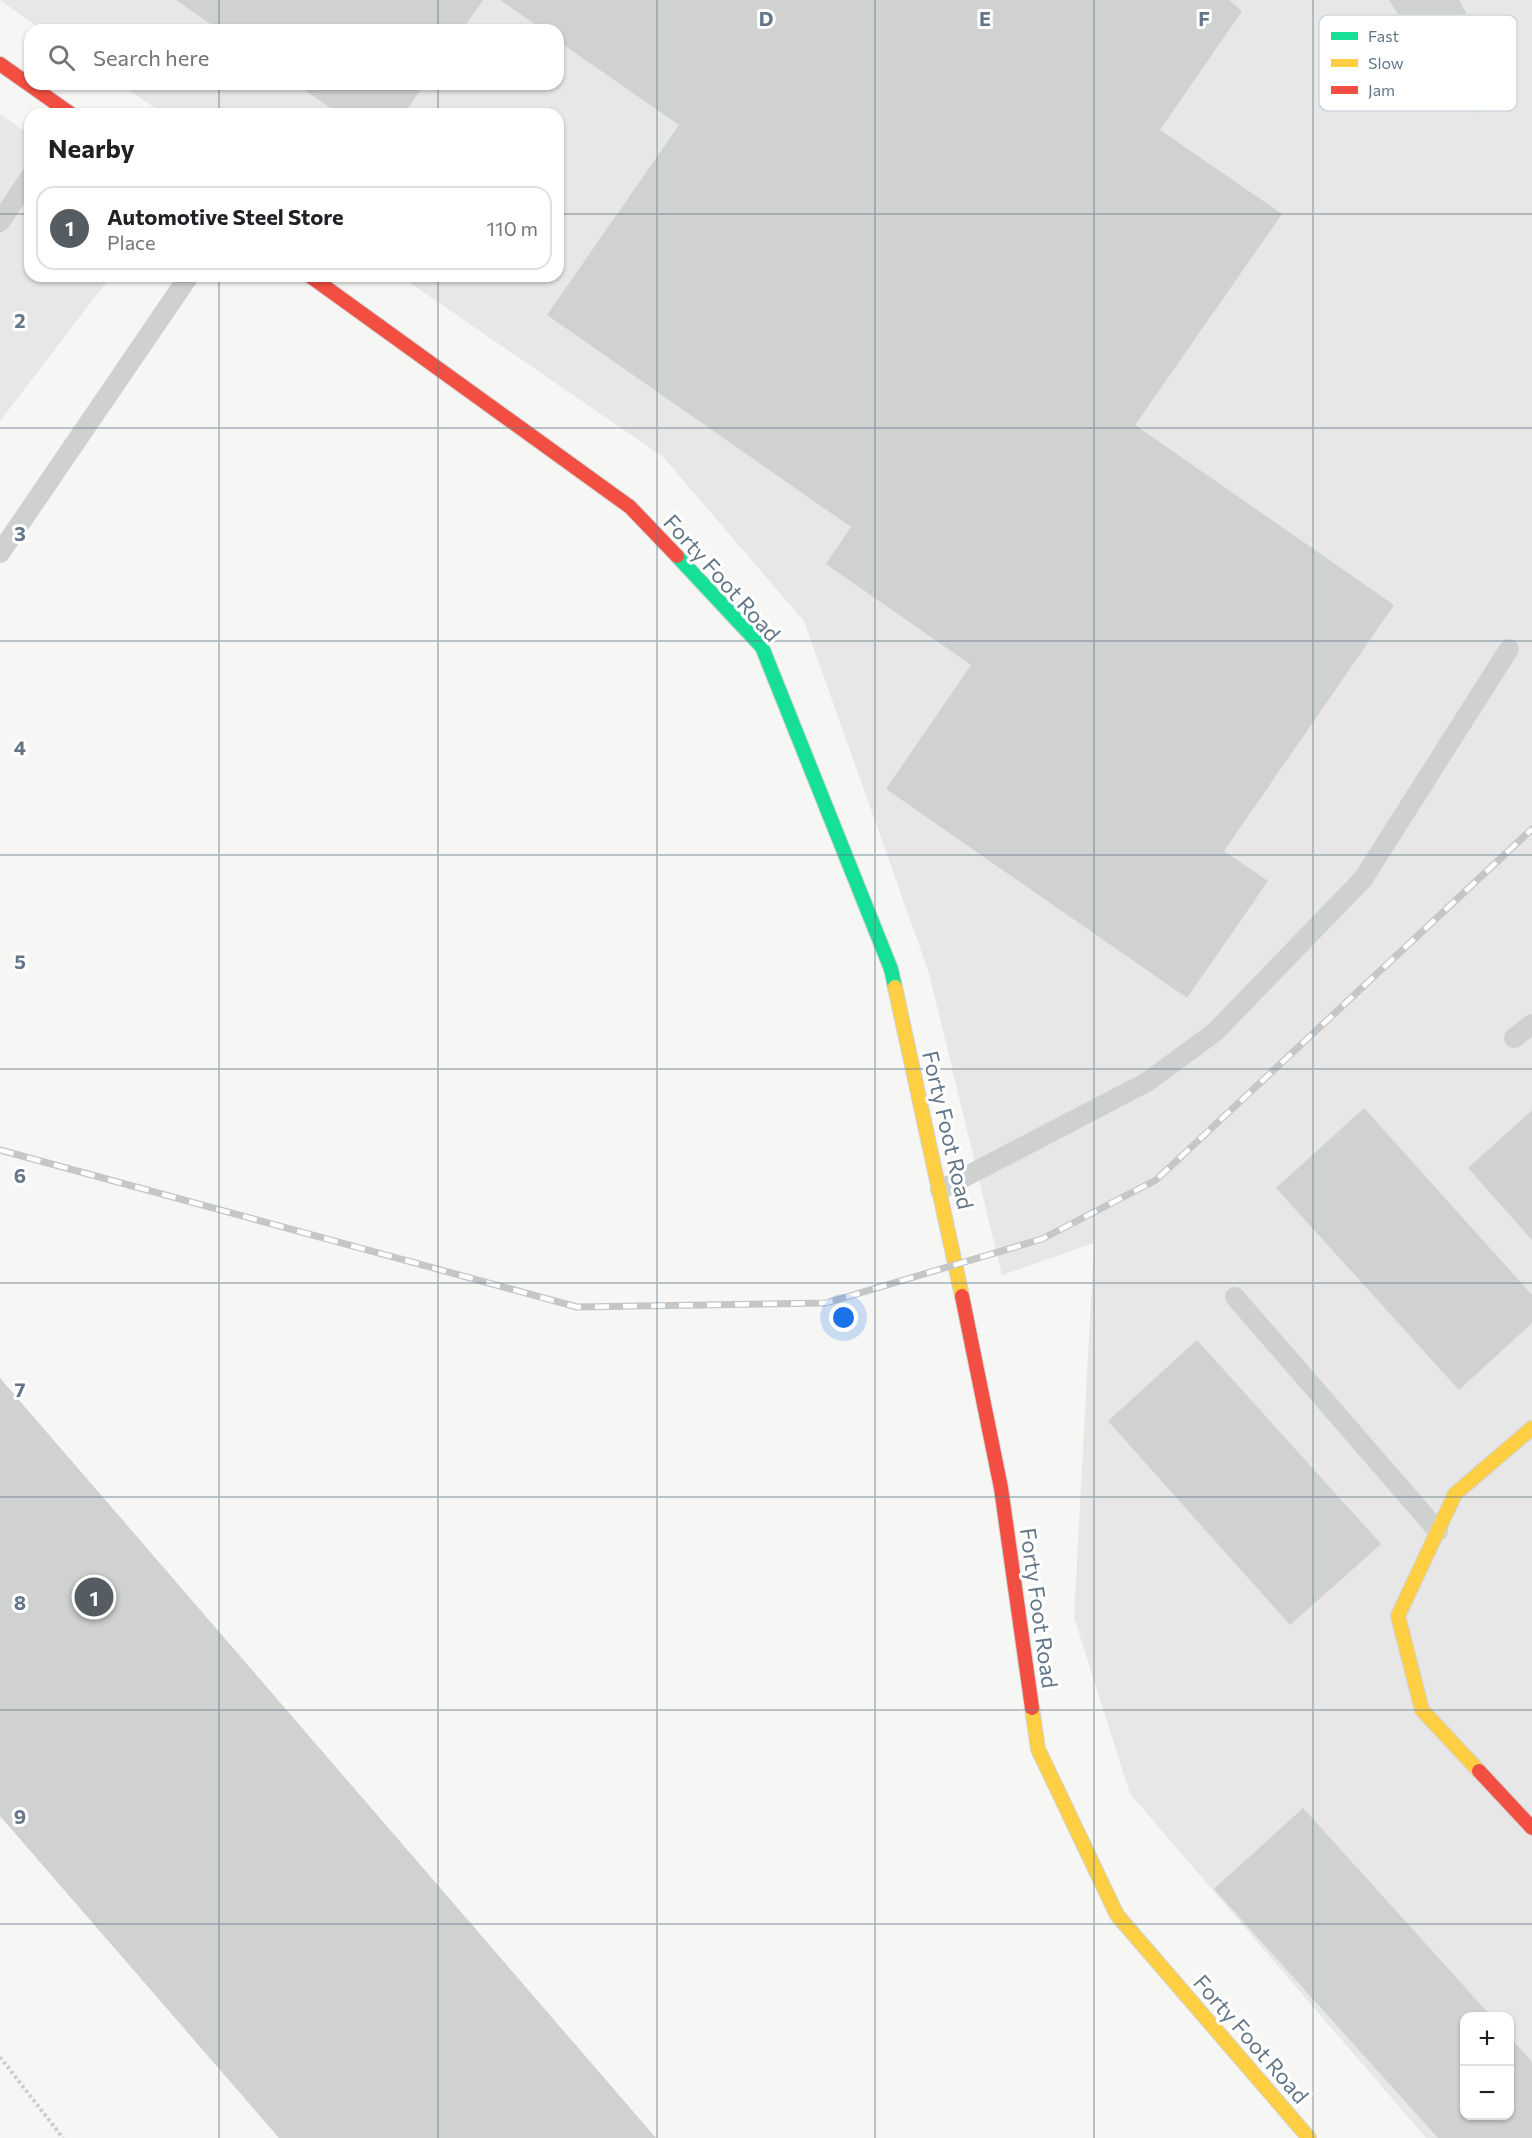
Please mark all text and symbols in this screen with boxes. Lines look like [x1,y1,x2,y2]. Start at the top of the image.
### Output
text: D [759,6,773,30]
text: E [979,6,991,30]
text: F [1198,6,1210,30]
legend [1319,15,1517,111]
search box [24,24,564,90]
text: Fast [1368,26,1399,45]
icon: search [45,41,78,74]
text: Search here [93,44,209,71]
text: Slow [1368,53,1404,72]
text: Jam [1368,80,1395,99]
text: Nearby [48,132,135,163]
text: Automotive Steel Store [107,203,344,230]
text: 1 [65,216,74,240]
text: 110 m [487,216,538,240]
text: Place [107,230,156,254]
text: 2 [14,308,26,332]
street label: Forty Foot Road [658,509,786,647]
text: 3 [14,521,26,545]
text: 4 [14,735,26,759]
text: 5 [14,949,26,973]
street label: Forty Foot Road [917,1048,980,1212]
text: 6 [14,1163,26,1187]
your location [829,1303,858,1332]
text: 7 [15,1377,26,1401]
street label: Forty Foot Road [1015,1526,1064,1690]
pin: 1 [74,1574,113,1620]
text: 8 [14,1590,26,1614]
text: 9 [14,1804,26,1828]
street label: Forty Foot Road [1188,1969,1315,2109]
map controls [1460,2012,1514,2120]
button: + [1460,2012,1514,2066]
button: − [1460,2066,1514,2120]

